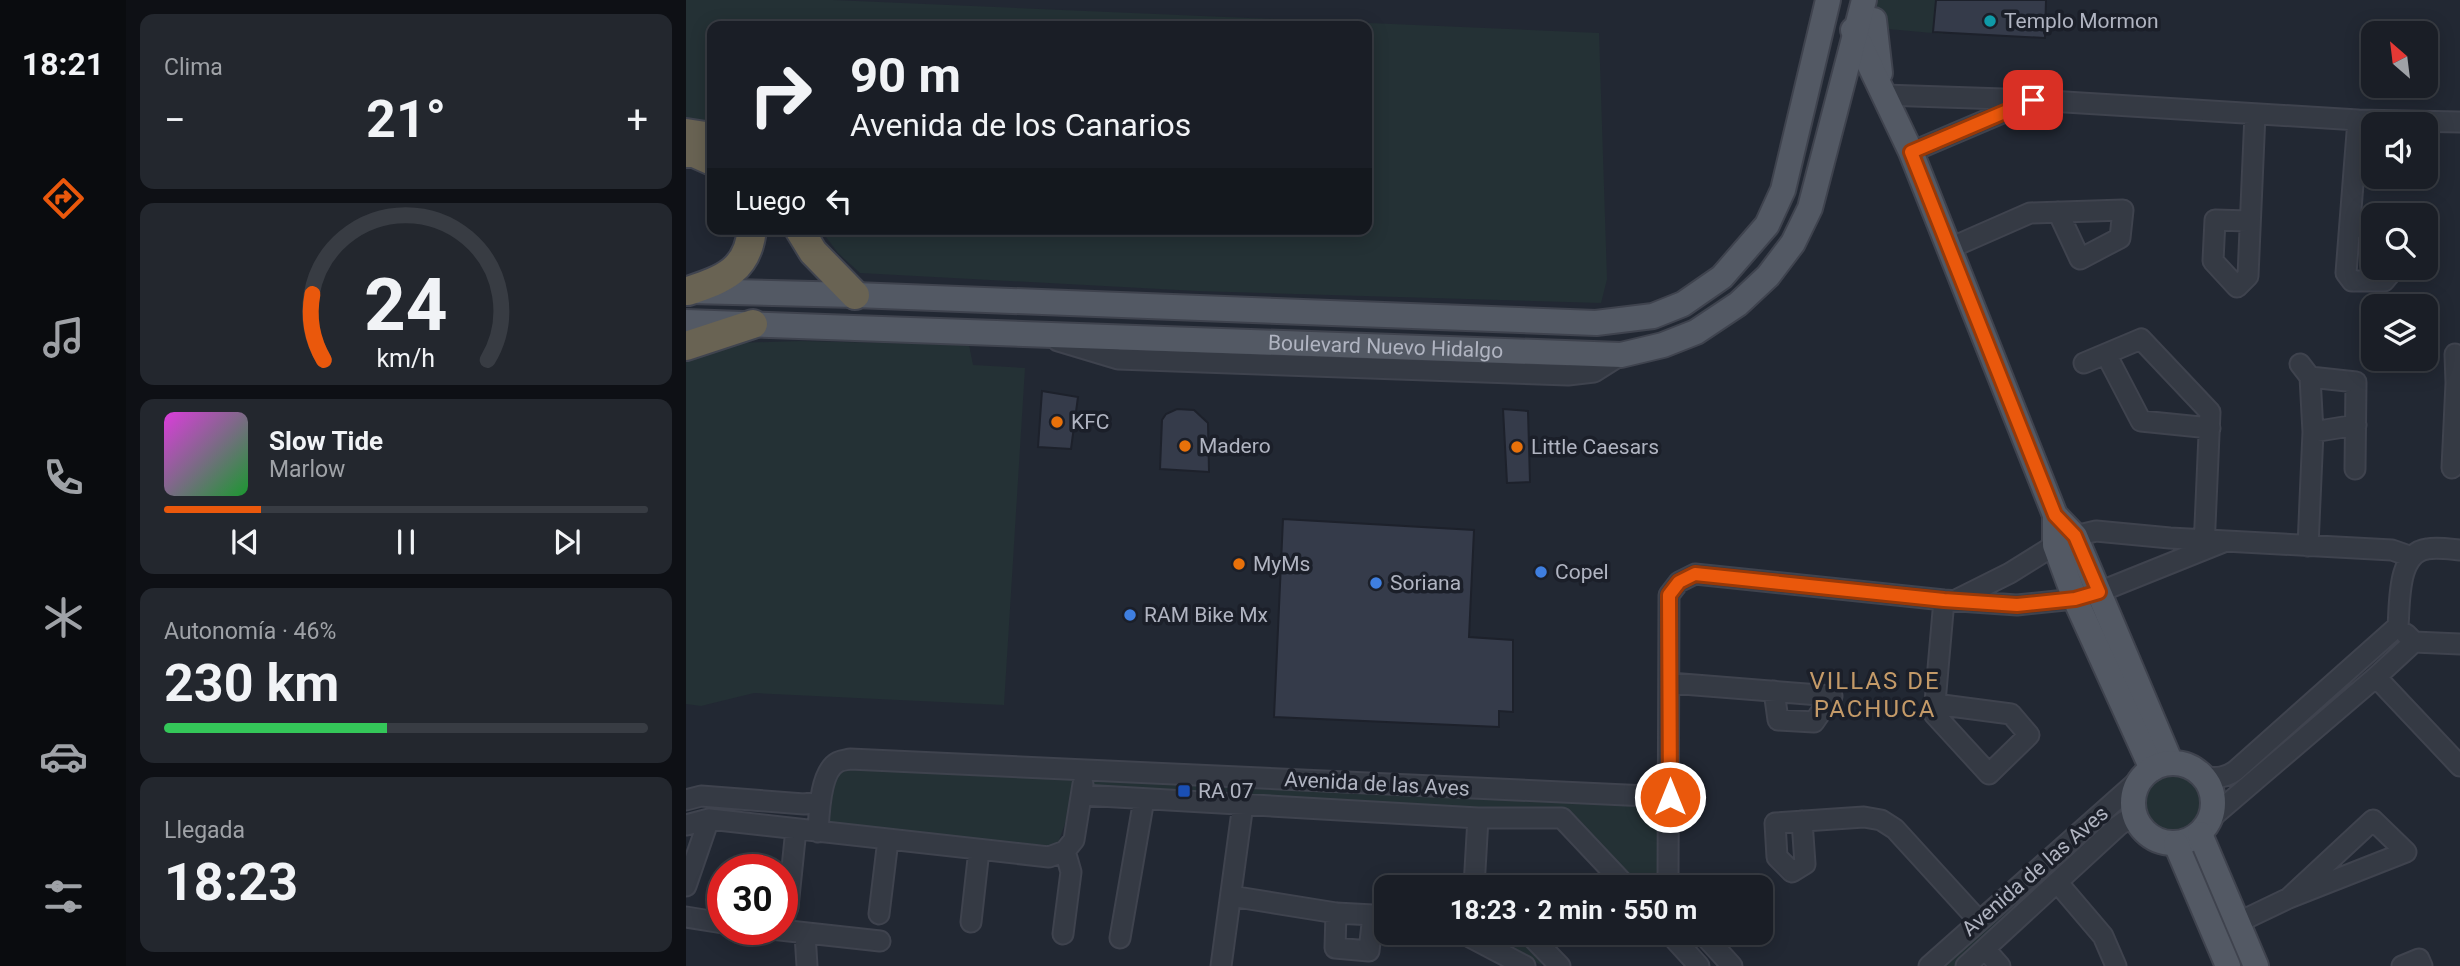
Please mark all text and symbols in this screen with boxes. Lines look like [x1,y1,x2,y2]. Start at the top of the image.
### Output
place label: Templo Mormon [2004,9,2159,33]
marker: Templo Mormon [1982,13,1998,29]
north arrow [2361,21,2438,98]
map controls [2361,21,2438,371]
text: 18:21 [22,45,104,83]
text: 90 m [850,47,961,104]
icon: right [735,49,826,140]
text: Clima [164,54,223,81]
pin [2003,70,2063,130]
icon: arrive [2014,81,2052,119]
text: 21° [366,89,446,150]
text: − [164,98,186,142]
text: + [626,98,648,142]
text: Avenida de los Canarios [850,106,1191,144]
button: sound [2361,112,2438,189]
icon: directions [39,174,88,223]
icon: left [820,182,858,220]
text: Luego [735,186,806,216]
button: search [2361,203,2438,280]
text: 24 [364,262,448,348]
button: layers [2361,294,2438,371]
icon: music [39,313,88,362]
street label: Boulevard Nuevo Hidalgo [1268,331,1504,363]
text: km/h [377,344,435,373]
place label: KFC [1071,410,1109,434]
marker: KFC [1049,414,1065,430]
text: Slow Tide [269,426,383,456]
place label: Madero [1199,434,1271,458]
place label: Little Caesars [1531,435,1659,459]
marker: Madero [1177,438,1193,454]
marker: Little Caesars [1509,439,1525,455]
icon: phone [39,453,88,502]
text: Marlow [269,456,345,483]
icon: previous [226,523,264,561]
icon: pause [387,523,425,561]
icon: next [548,523,586,561]
place label: MyMs [1253,552,1310,576]
marker: MyMs [1231,556,1247,572]
place label: Copel [1555,560,1609,584]
marker: Copel [1533,564,1549,580]
place label: Soriana [1390,571,1461,595]
marker: Soriana [1368,575,1384,591]
icon: climate [39,593,88,642]
place label: RAM Bike Mx [1144,603,1268,627]
marker: RAM Bike Mx [1122,607,1138,623]
text: Autonomía · 46% [164,618,336,645]
text: 230 km [164,653,339,714]
district label: VILLAS DE PACHUCA [1809,667,1941,723]
icon: car [39,732,88,781]
position arrow [1633,760,1707,834]
street label: Avenida de las Aves [1284,767,1470,801]
place label: RA 07 [1198,779,1253,803]
marker: RA 07 [1176,783,1192,799]
street label: Avenida de las Aves [1957,801,2113,941]
text: Llegada [164,817,245,844]
text: 18:23 [164,852,298,913]
speed limit sign: 30 [707,854,798,945]
icon: filters [39,872,88,921]
text: 18:23 · 2 min · 550 m [1450,895,1697,925]

